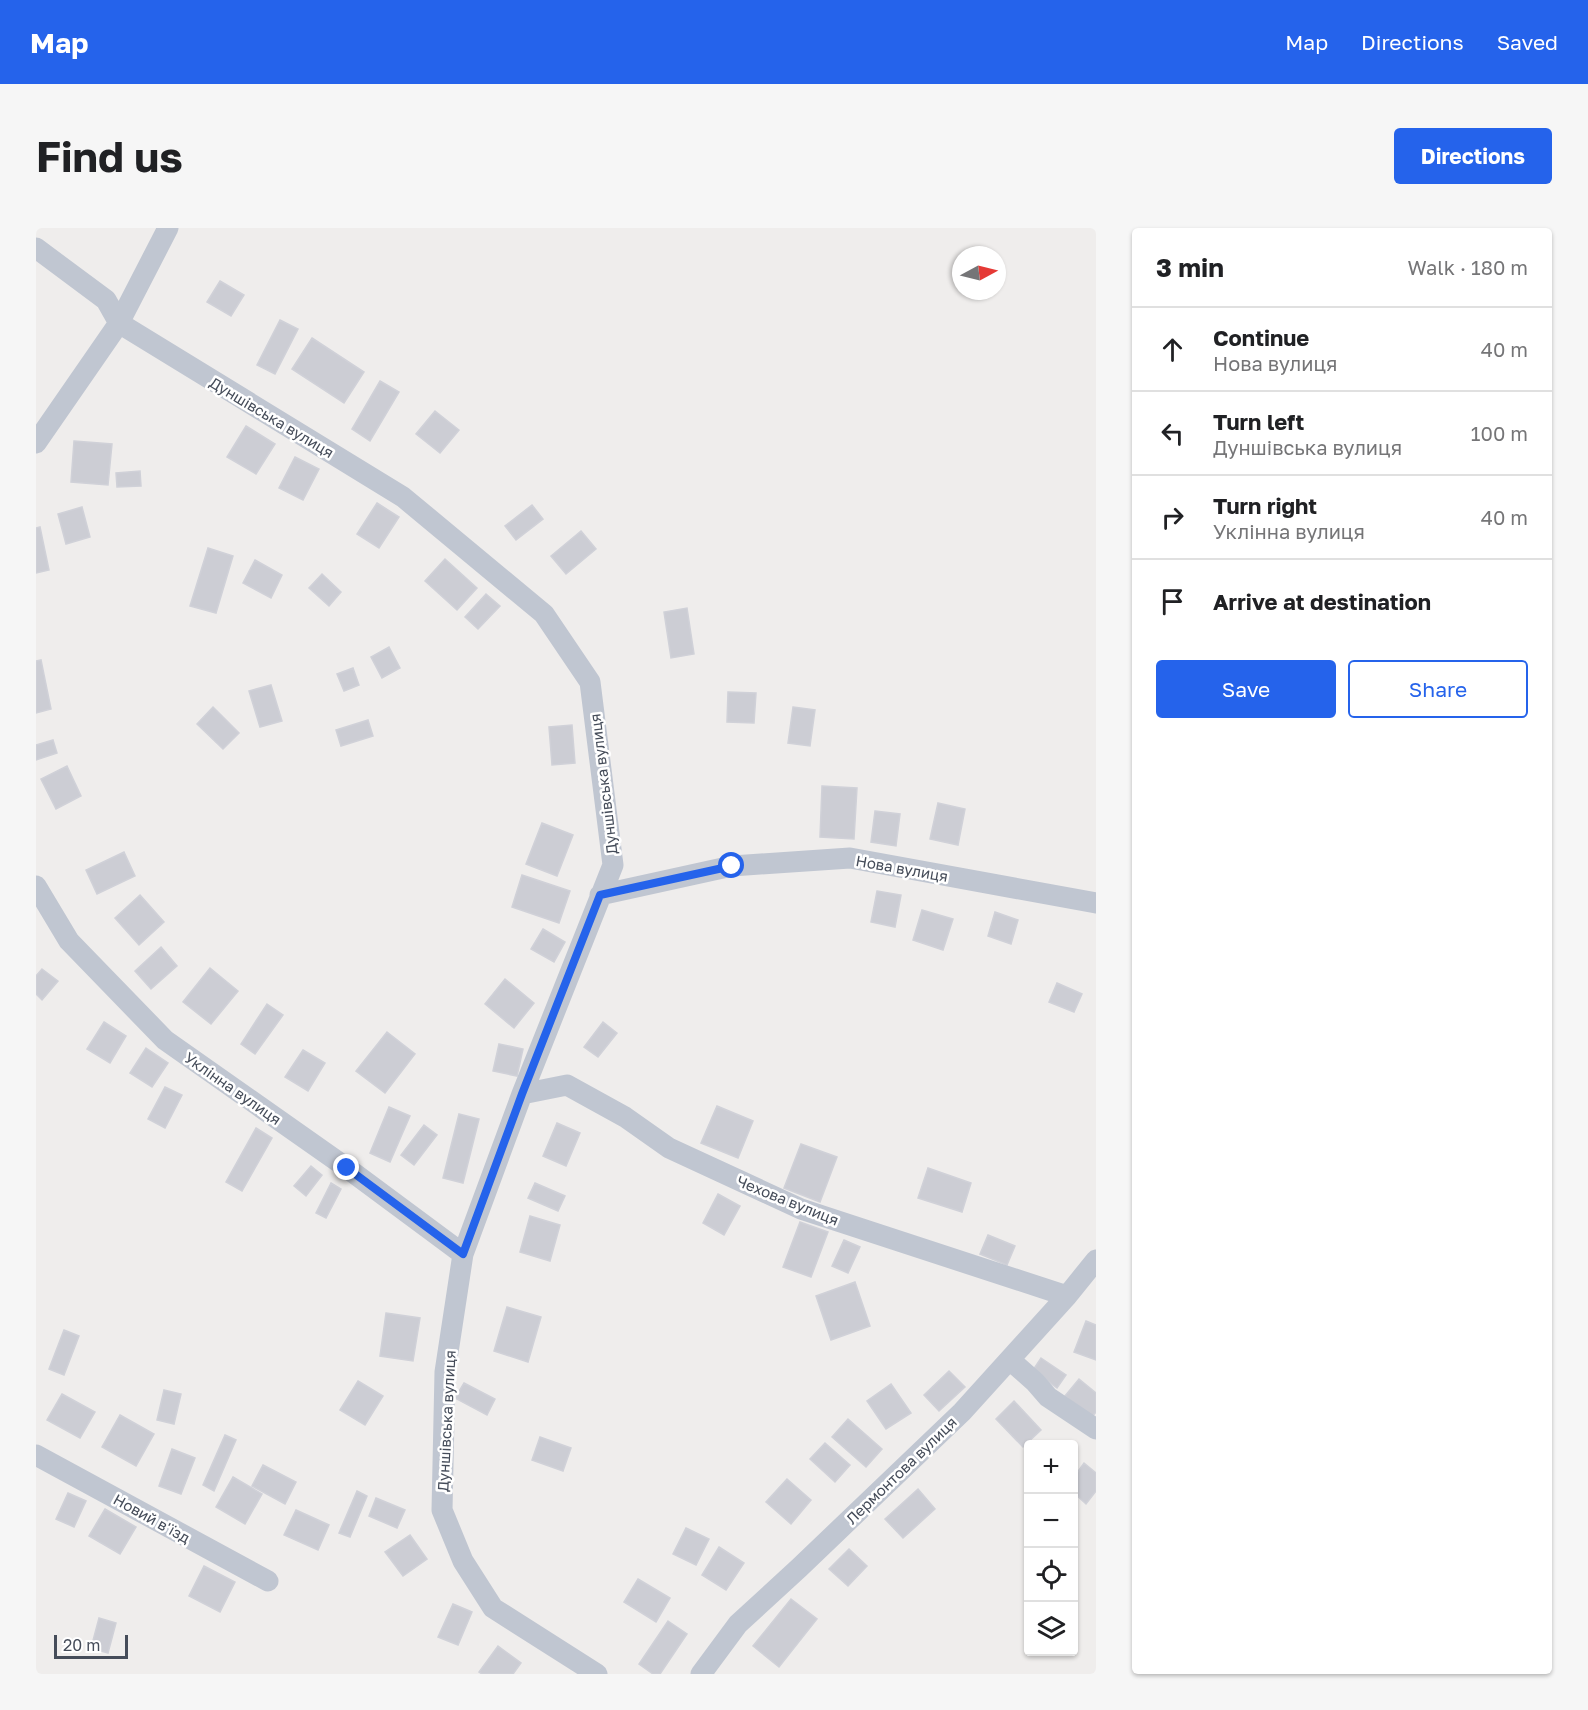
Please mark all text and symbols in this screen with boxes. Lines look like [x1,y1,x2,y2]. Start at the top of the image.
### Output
text: Map [30,26,88,59]
text: Map [1285,29,1328,55]
text: Directions [1361,29,1464,55]
text: Saved [1497,29,1558,55]
button: Directions [1394,128,1552,184]
text: Find us [36,131,183,181]
north arrow [952,246,1006,300]
text: 3 min [1156,252,1224,283]
text: Walk · 180 m [1408,255,1528,279]
text: Continue [1213,324,1309,351]
icon: ahead [1156,333,1189,366]
text: 40 m [1481,337,1528,361]
text: Нова вулиця [1213,351,1337,375]
street label: Дуншівська вулиця [207,373,337,461]
text: Turn left [1213,408,1304,435]
icon: left [1156,417,1189,450]
text: 100 m [1471,421,1528,445]
text: Дуншівська вулиця [1213,435,1402,459]
text: Turn right [1213,492,1317,519]
icon: right [1156,501,1189,534]
text: 40 m [1481,505,1528,529]
text: Уклінна вулиця [1213,519,1365,543]
icon: arrive [1156,585,1189,618]
text: Arrive at destination [1213,588,1431,615]
button: Save [1156,660,1336,718]
button: Share [1348,660,1528,718]
street label: Дуншівська вулиця [585,713,621,855]
street label: Нова вулиця [854,851,950,885]
route start [718,852,744,878]
street label: Уклінна вулиця [181,1048,285,1128]
route end [333,1154,359,1180]
street label: Чехова вулиця [734,1171,842,1229]
street label: Дуншівська вулиця [433,1350,459,1492]
street label: Лермонтова вулиця [842,1413,960,1527]
map controls [1024,1440,1078,1656]
button: + [1024,1440,1078,1494]
street label: Новий в'їзд [111,1490,193,1546]
button: − [1024,1494,1078,1548]
button: locate [1024,1548,1078,1602]
button: layers [1024,1602,1078,1656]
scale bar [54,1632,128,1660]
text: 20 m [63,1635,100,1655]

